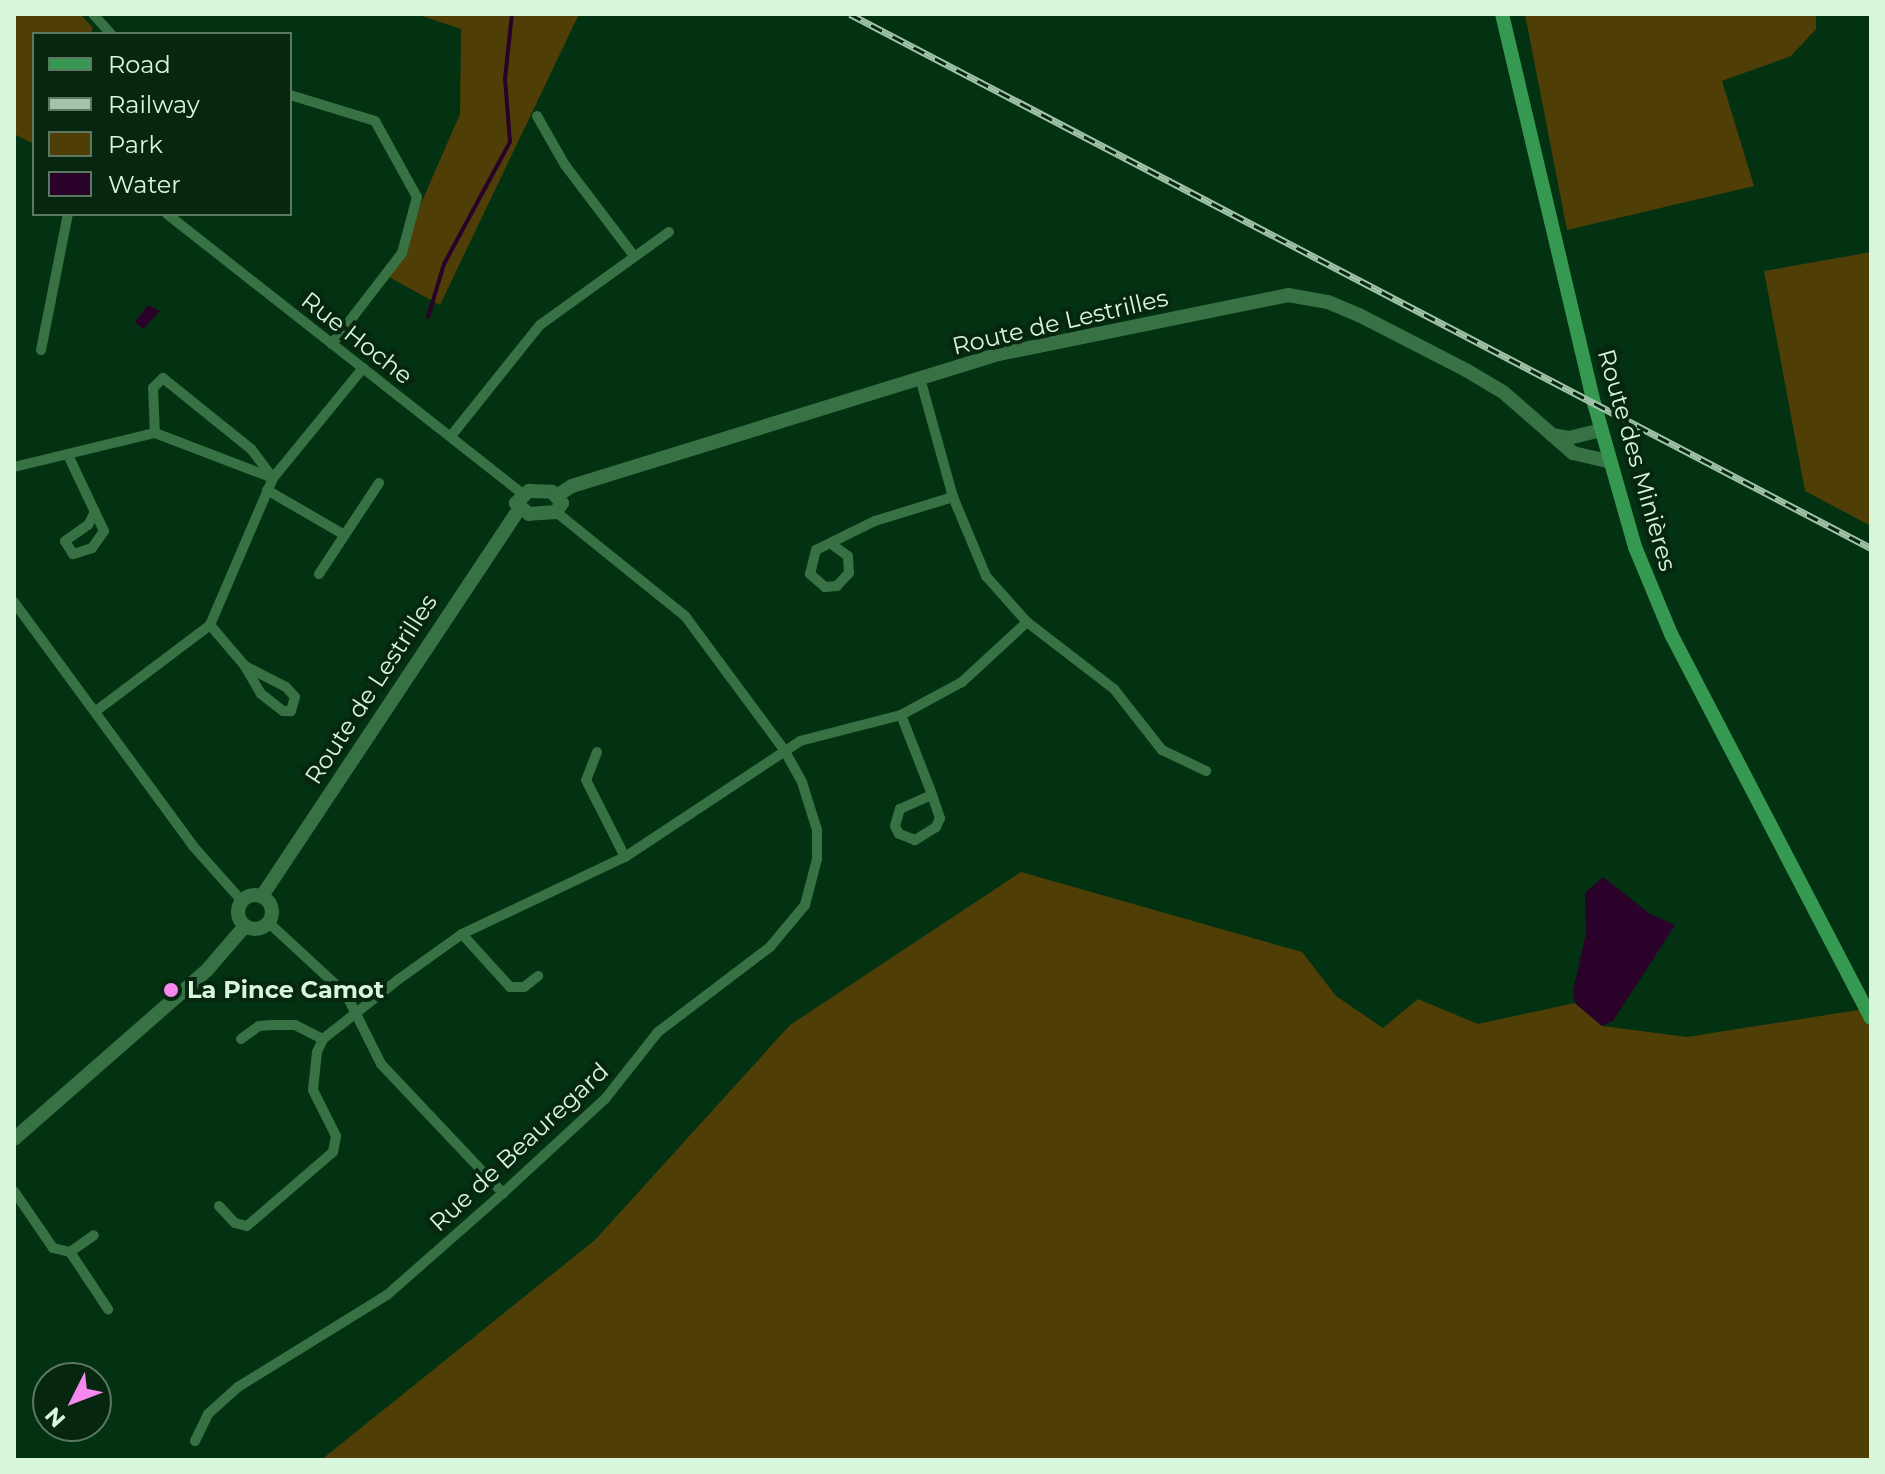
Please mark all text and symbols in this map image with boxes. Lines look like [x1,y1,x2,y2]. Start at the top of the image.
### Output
legend [32,32,292,216]
text: Road [108,50,171,79]
text: Railway [108,90,200,119]
text: Park [108,130,163,159]
text: Water [108,170,181,199]
street label: Route de Lestrilles [949,283,1171,361]
street label: Rue Hoche [296,286,418,390]
street label: Route des Minières [1592,346,1682,574]
street label: Route de Lestrilles [299,589,443,789]
place label: La Pince Camot [187,976,384,1004]
marker: La Pince Camot [162,981,180,999]
street label: Rue de Beauregard [424,1057,614,1237]
north arrow [32,1362,112,1442]
text: N [39,1401,71,1433]

